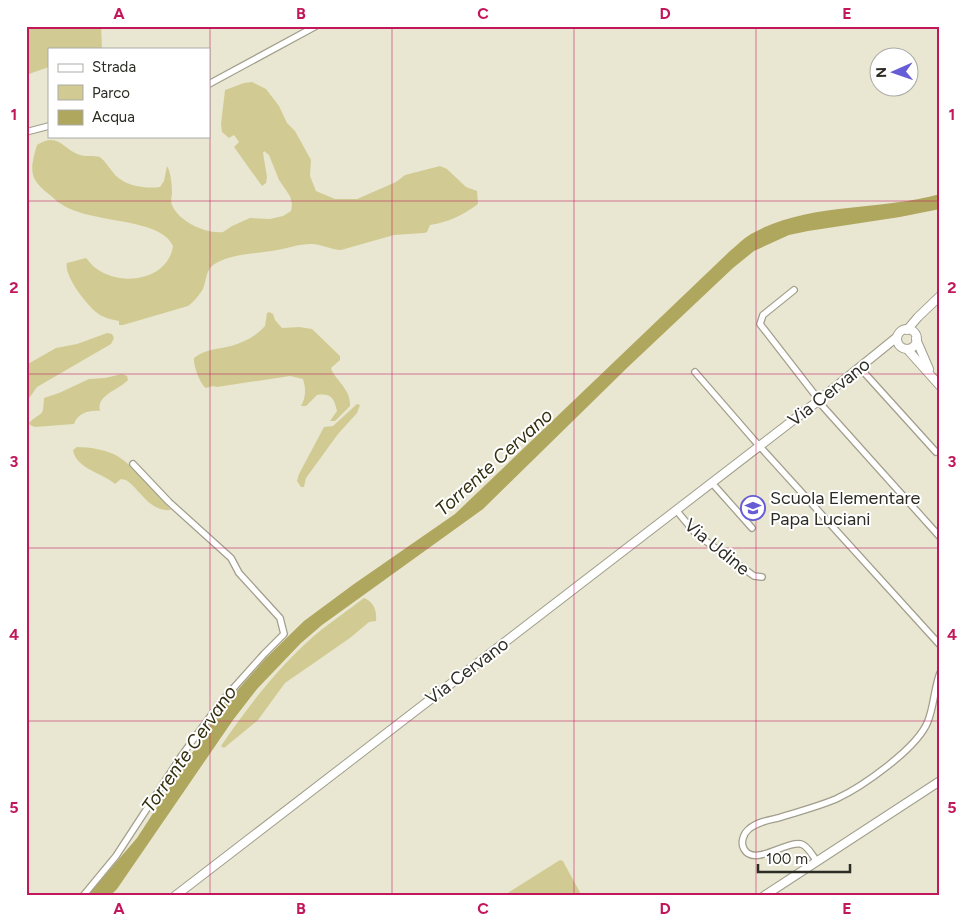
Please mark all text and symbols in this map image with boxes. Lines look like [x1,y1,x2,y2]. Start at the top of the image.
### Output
text: A [113,4,125,23]
text: B [296,4,306,23]
text: C [477,4,489,23]
text: D [659,4,671,23]
text: E [842,4,852,23]
legend [48,48,210,138]
north arrow [868,48,918,98]
text: Strada [92,58,136,76]
text: N [873,67,890,78]
text: Parco [92,84,130,102]
text: 1 [11,105,17,124]
text: 1 [949,105,955,124]
text: Acqua [92,108,135,126]
text: 2 [9,278,19,297]
text: 2 [947,278,957,297]
street label: Via Cervano [784,353,874,431]
water label: Torrente Cervano [431,403,557,521]
text: 3 [10,452,19,471]
text: 3 [948,452,957,471]
place label: Scuola Elementare Papa Luciani [770,487,921,530]
school or university icon: Scuola Elementare Papa Luciani [740,495,766,521]
street label: Via Udine [680,514,754,580]
text: 4 [9,625,19,644]
text: 4 [947,625,957,644]
street label: Via Cervano [421,633,513,709]
water label: Torrente Cervano [137,681,241,817]
text: 5 [9,798,19,817]
text: 5 [947,798,957,817]
scale bar [758,842,851,874]
text: 100 m [766,850,808,868]
text: A [113,899,125,918]
text: B [296,899,306,918]
text: C [477,899,489,918]
text: D [659,899,671,918]
text: E [842,899,852,918]

